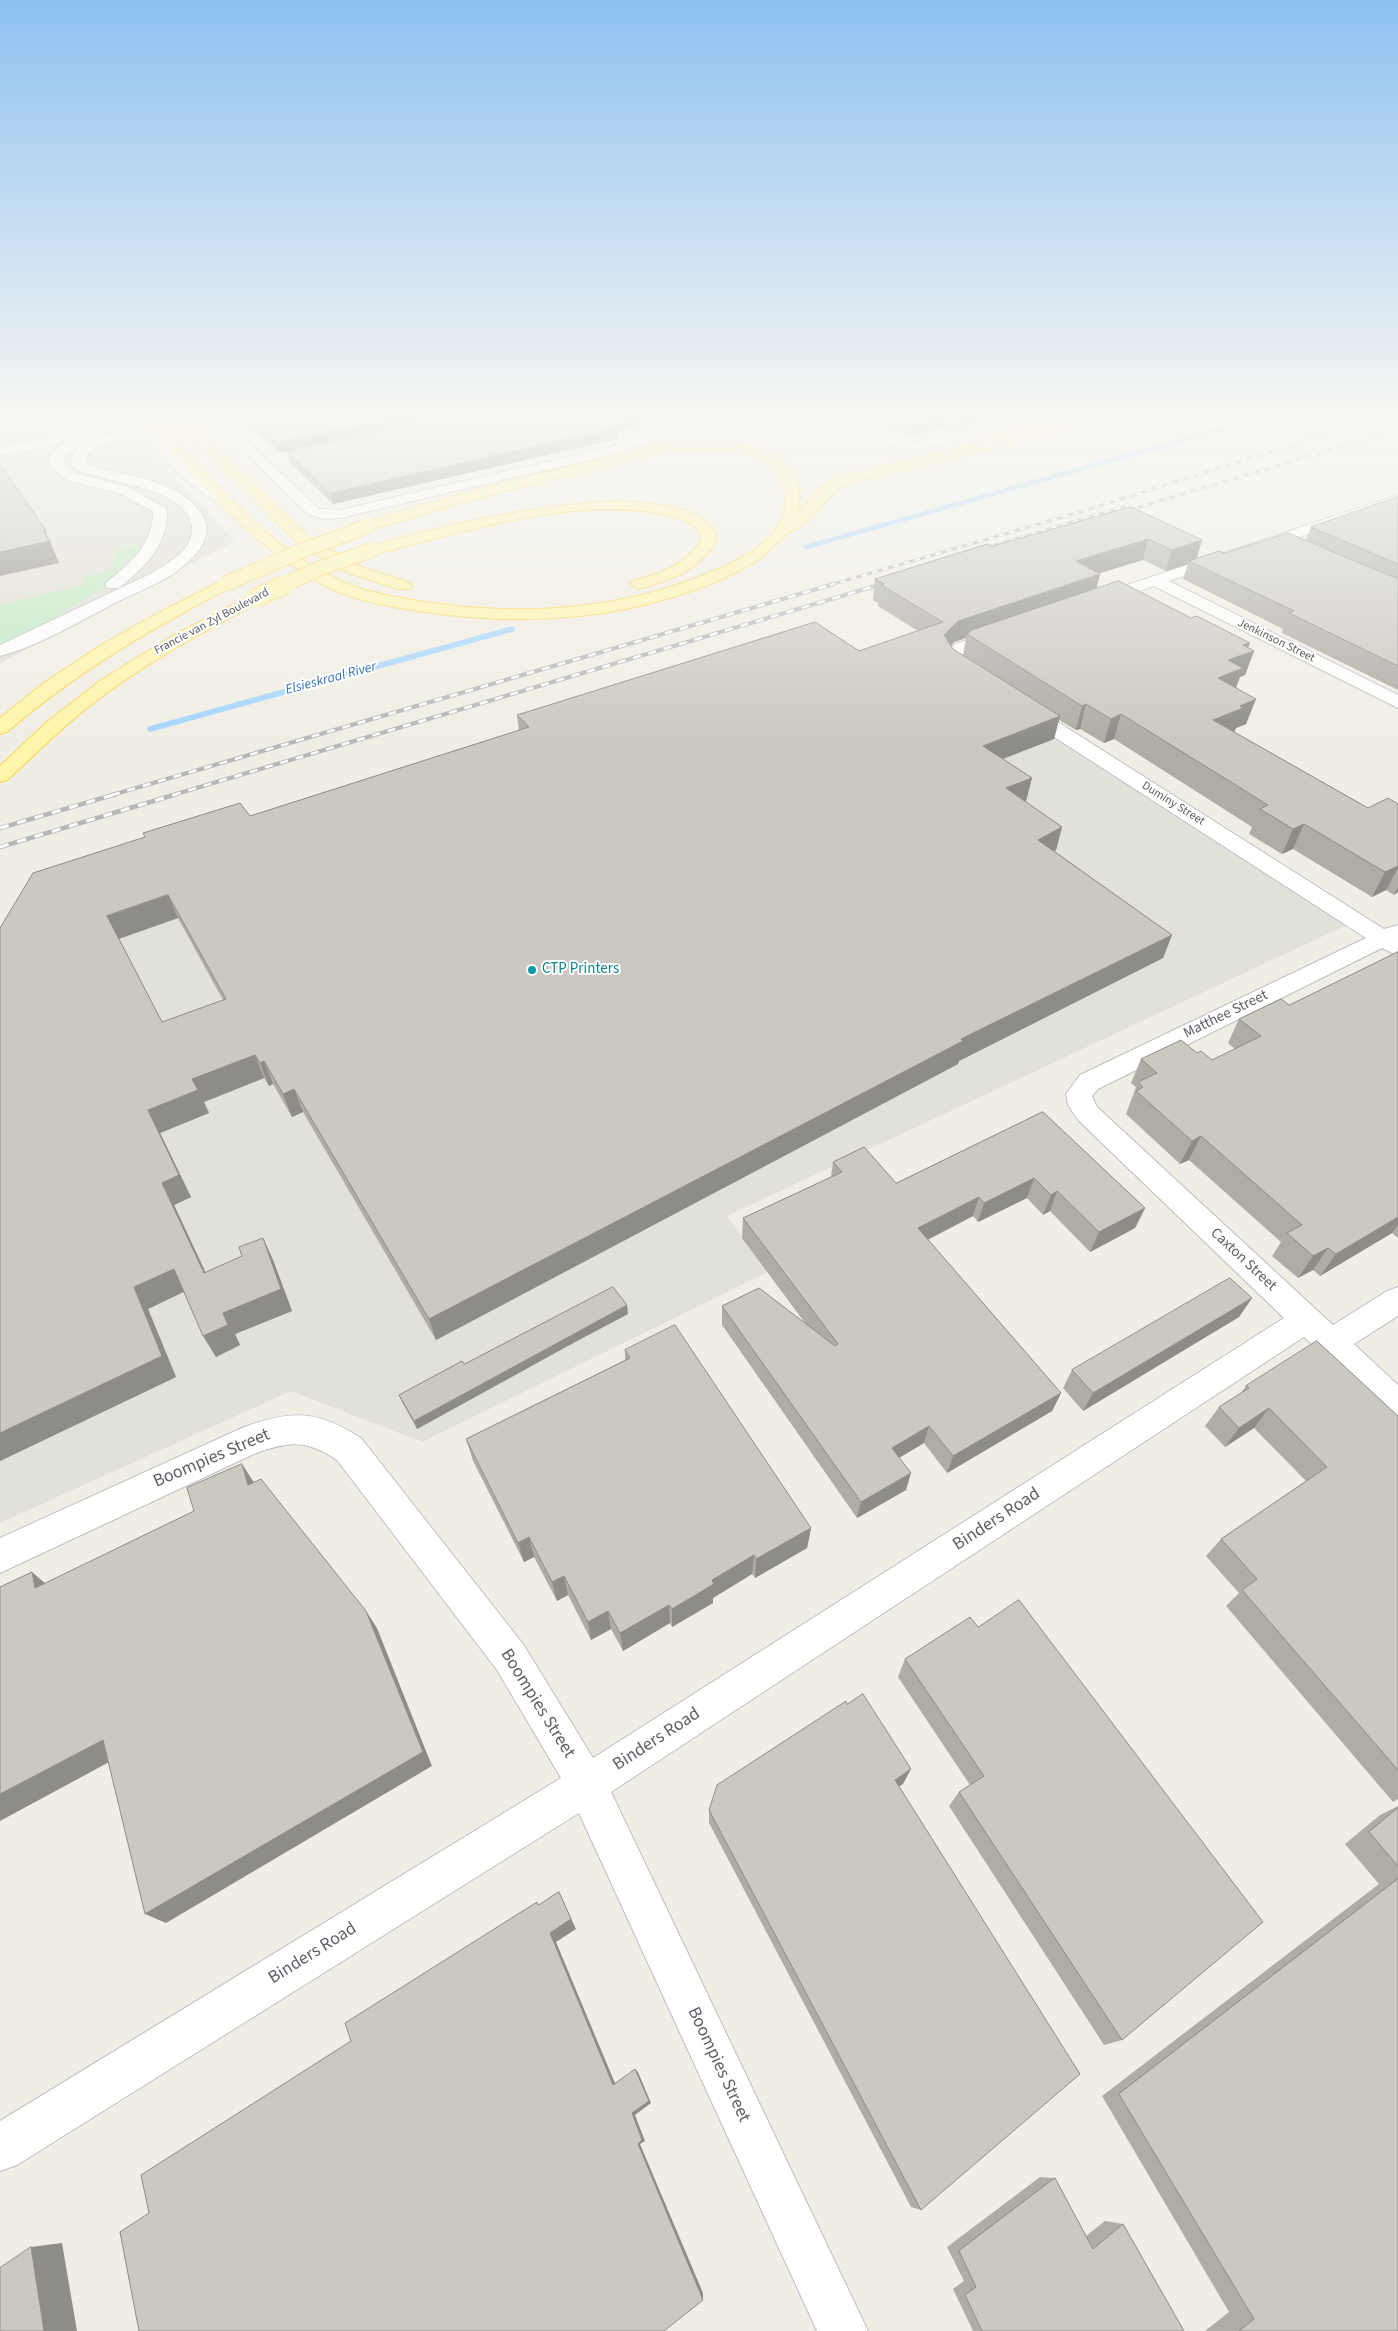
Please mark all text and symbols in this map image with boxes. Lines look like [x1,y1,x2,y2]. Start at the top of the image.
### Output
street label: Francie van Zyl Boulevard [152,586,272,658]
street label: Jenkinson Street [1235,616,1317,666]
water label: Elsieskraal River [284,659,378,699]
street label: Duminy Street [1139,779,1207,829]
place label: CTP Printers [542,961,619,979]
marker: CTP Printers [526,964,538,976]
street label: Matthee Street [1181,987,1271,1043]
street label: Caxton Street [1206,1225,1280,1295]
street label: Boompies Street [150,1425,274,1493]
street label: Binders Road [949,1484,1045,1556]
street label: Boompies Street [495,1645,579,1763]
street label: Binders Road [609,1704,705,1776]
street label: Binders Road [265,1918,361,1990]
street label: Boompies Street [682,2004,754,2126]

